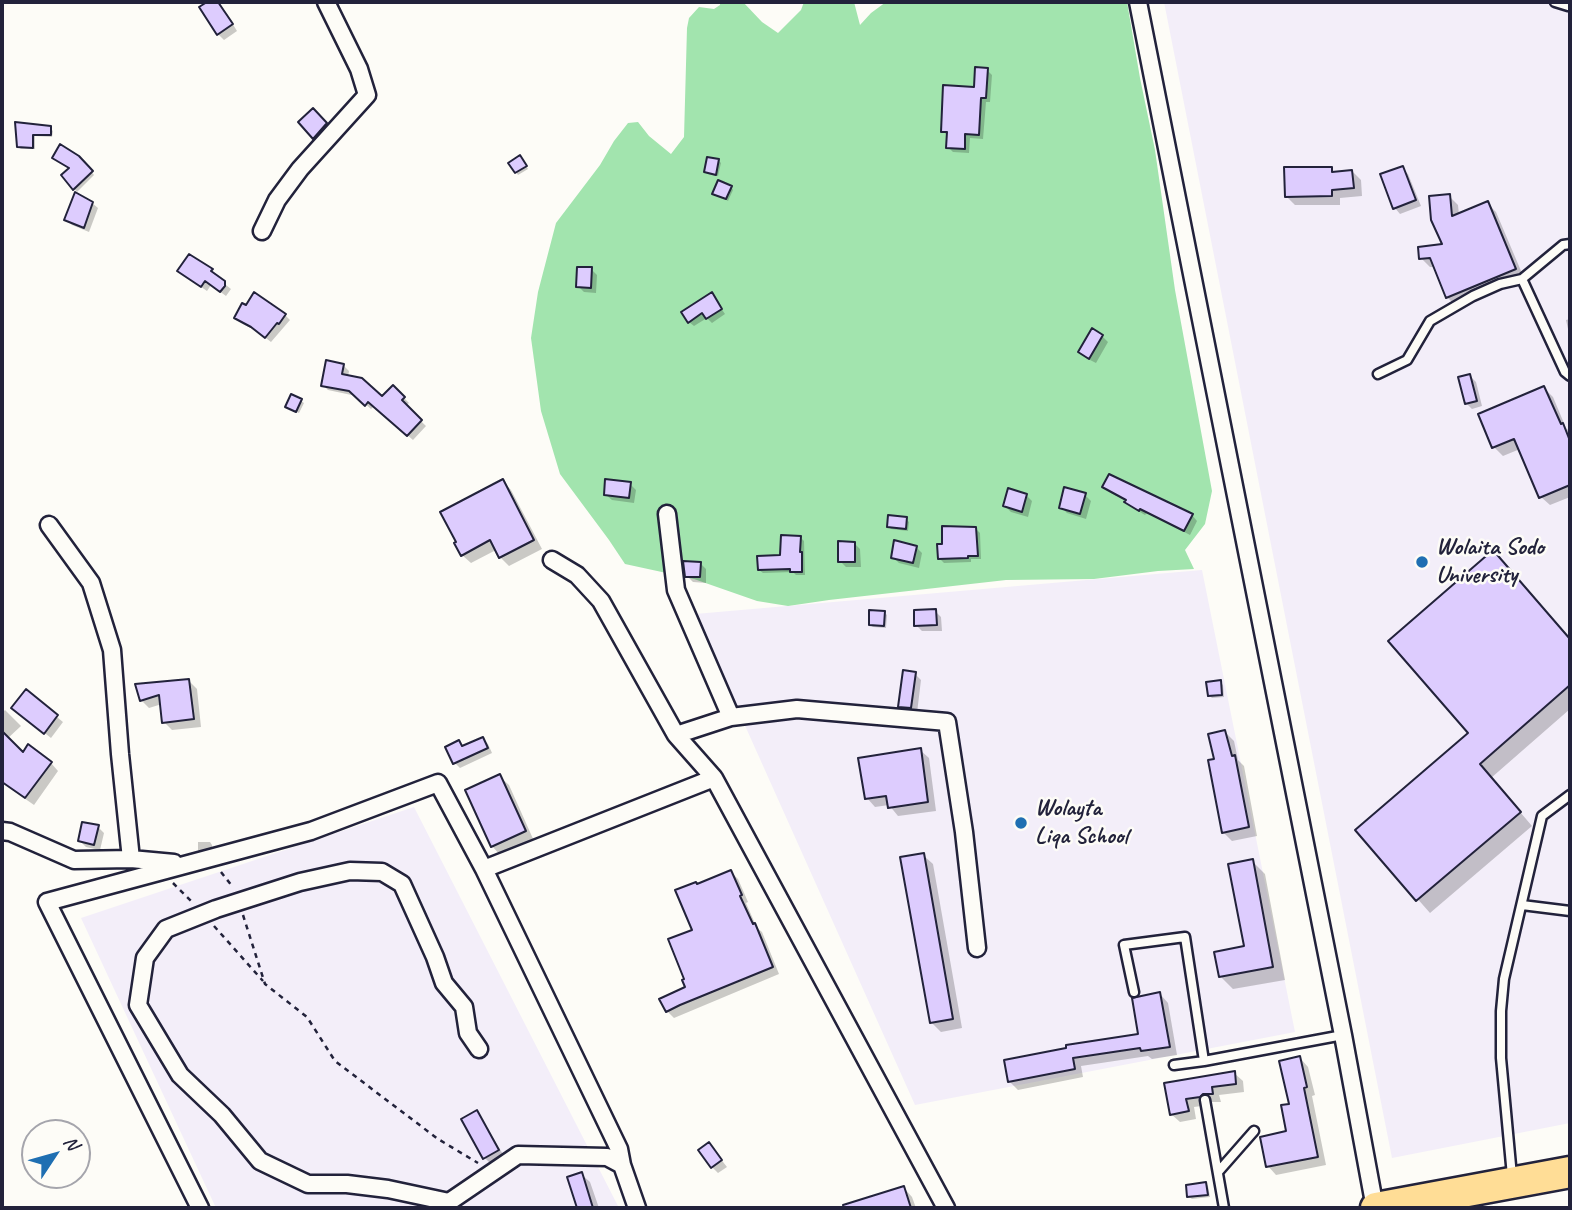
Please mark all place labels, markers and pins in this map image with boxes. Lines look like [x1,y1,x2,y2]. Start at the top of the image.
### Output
place label: Wolaita Sodo University [1436,534,1544,590]
marker: Wolaita Sodo University [1414,554,1430,570]
place label: Wolayta Liqa School [1035,795,1128,851]
marker: Wolayta Liqa School [1013,815,1029,831]

